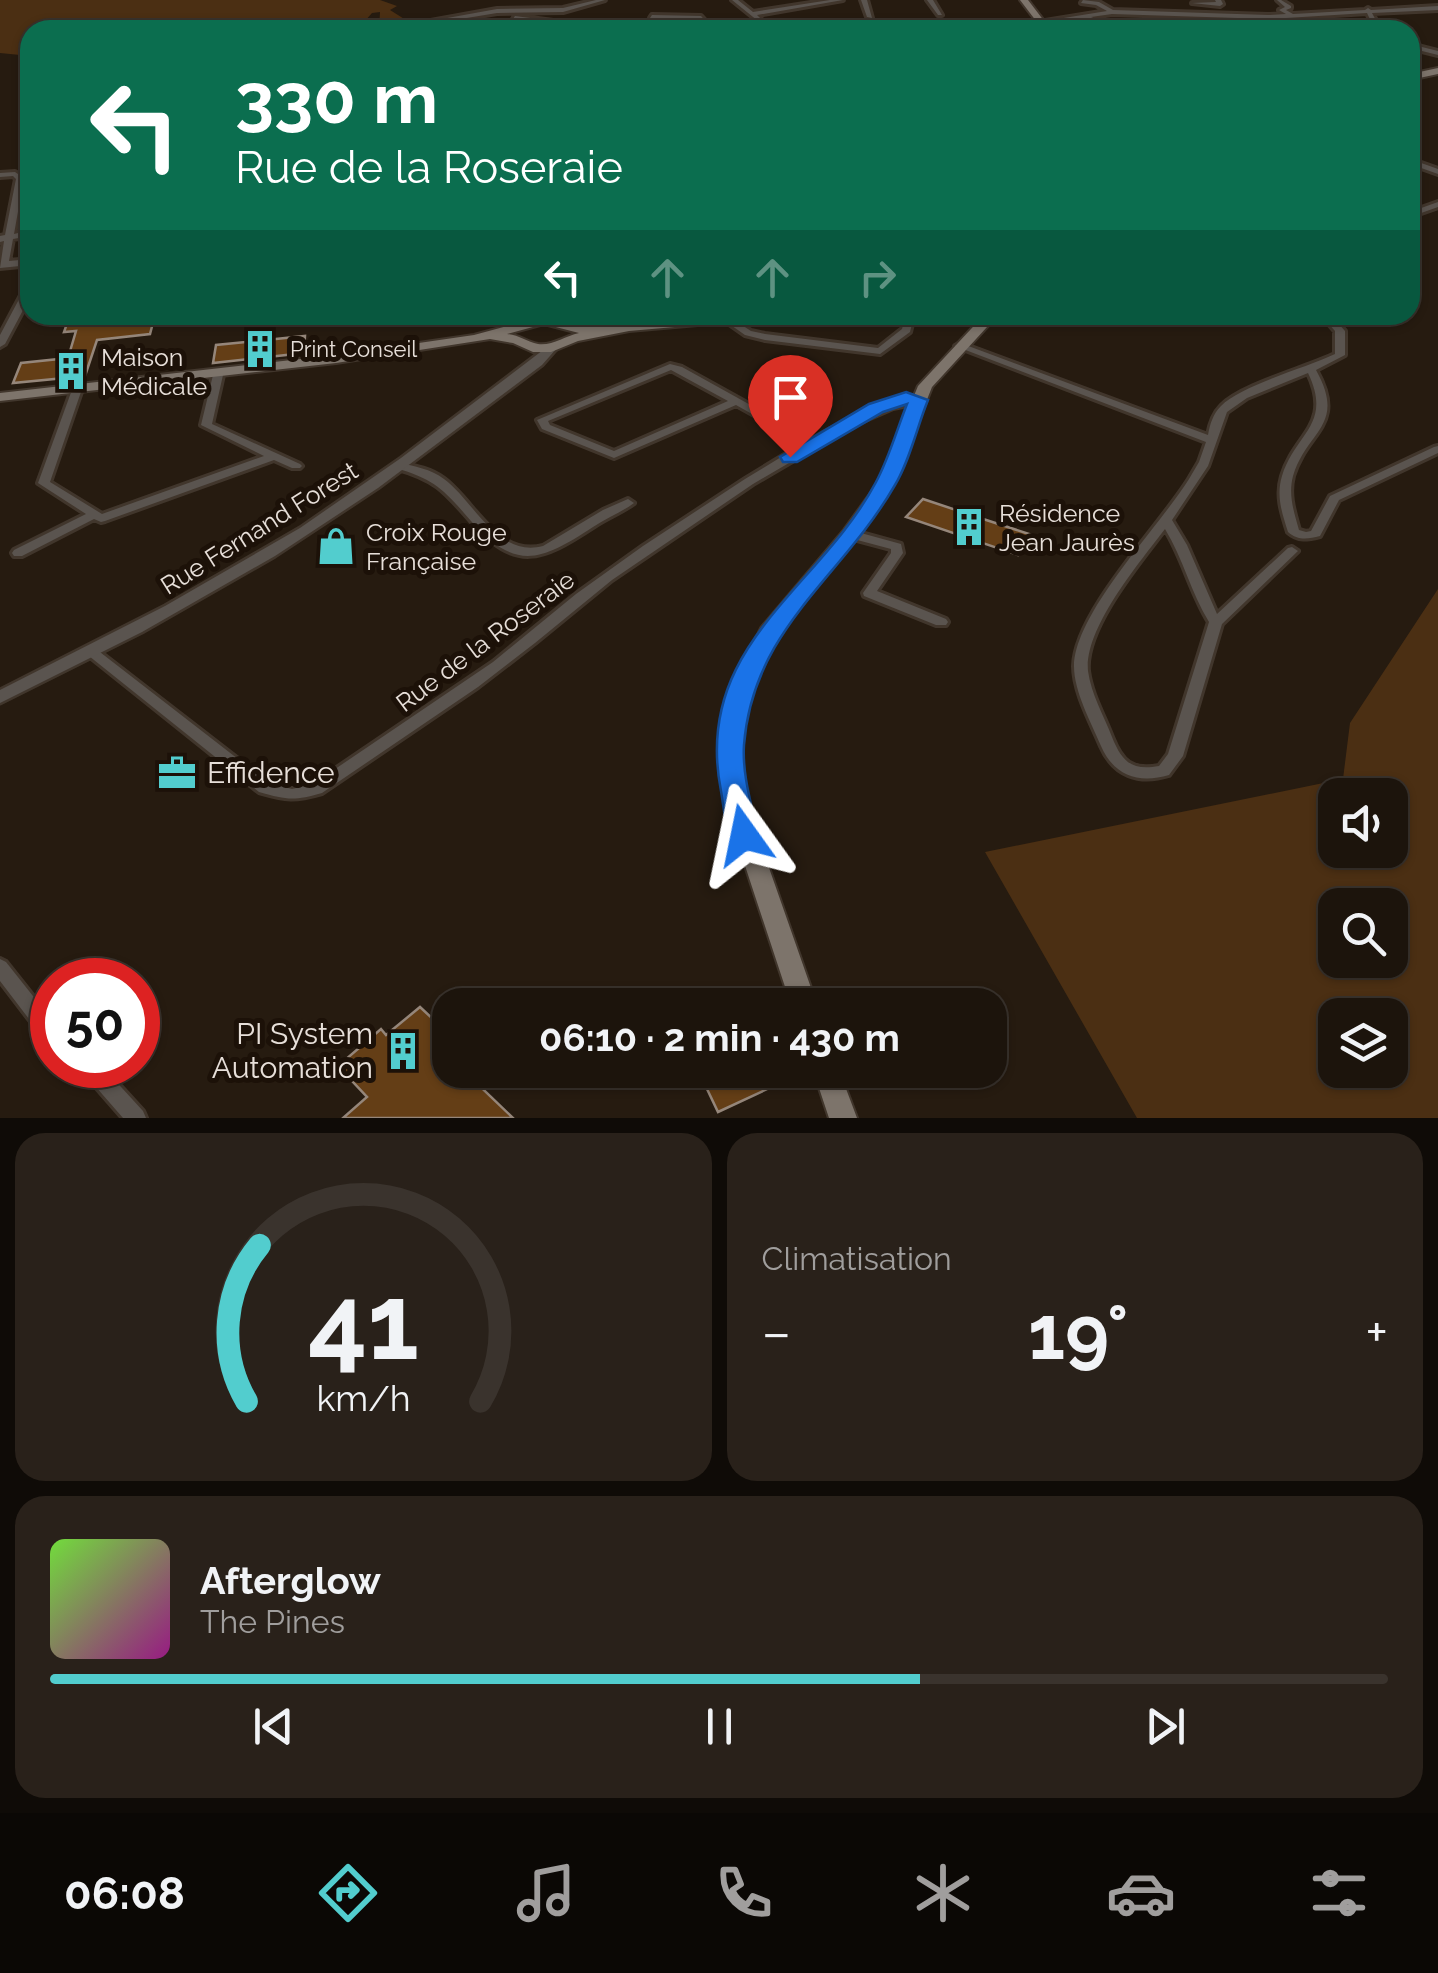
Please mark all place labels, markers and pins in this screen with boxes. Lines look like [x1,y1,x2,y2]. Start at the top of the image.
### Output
building icon: Print Conseil [239,328,281,370]
place label: Print Conseil [290,336,417,362]
place label: Maison Médicale [101,342,207,401]
building icon: Maison Médicale [50,350,92,392]
pin [748,355,833,458]
place label: Résidence Jean Jaurès [999,498,1135,557]
building icon: Résidence Jean Jaurès [948,506,990,548]
place label: Croix Rouge Française [366,517,507,576]
shop icon: Croix Rouge Française [315,525,357,567]
office icon: Effidence [156,752,198,794]
place label: Effidence [207,755,335,790]
place label: PI System Automation [212,1016,373,1085]
building icon: PI System Automation [382,1030,424,1072]

